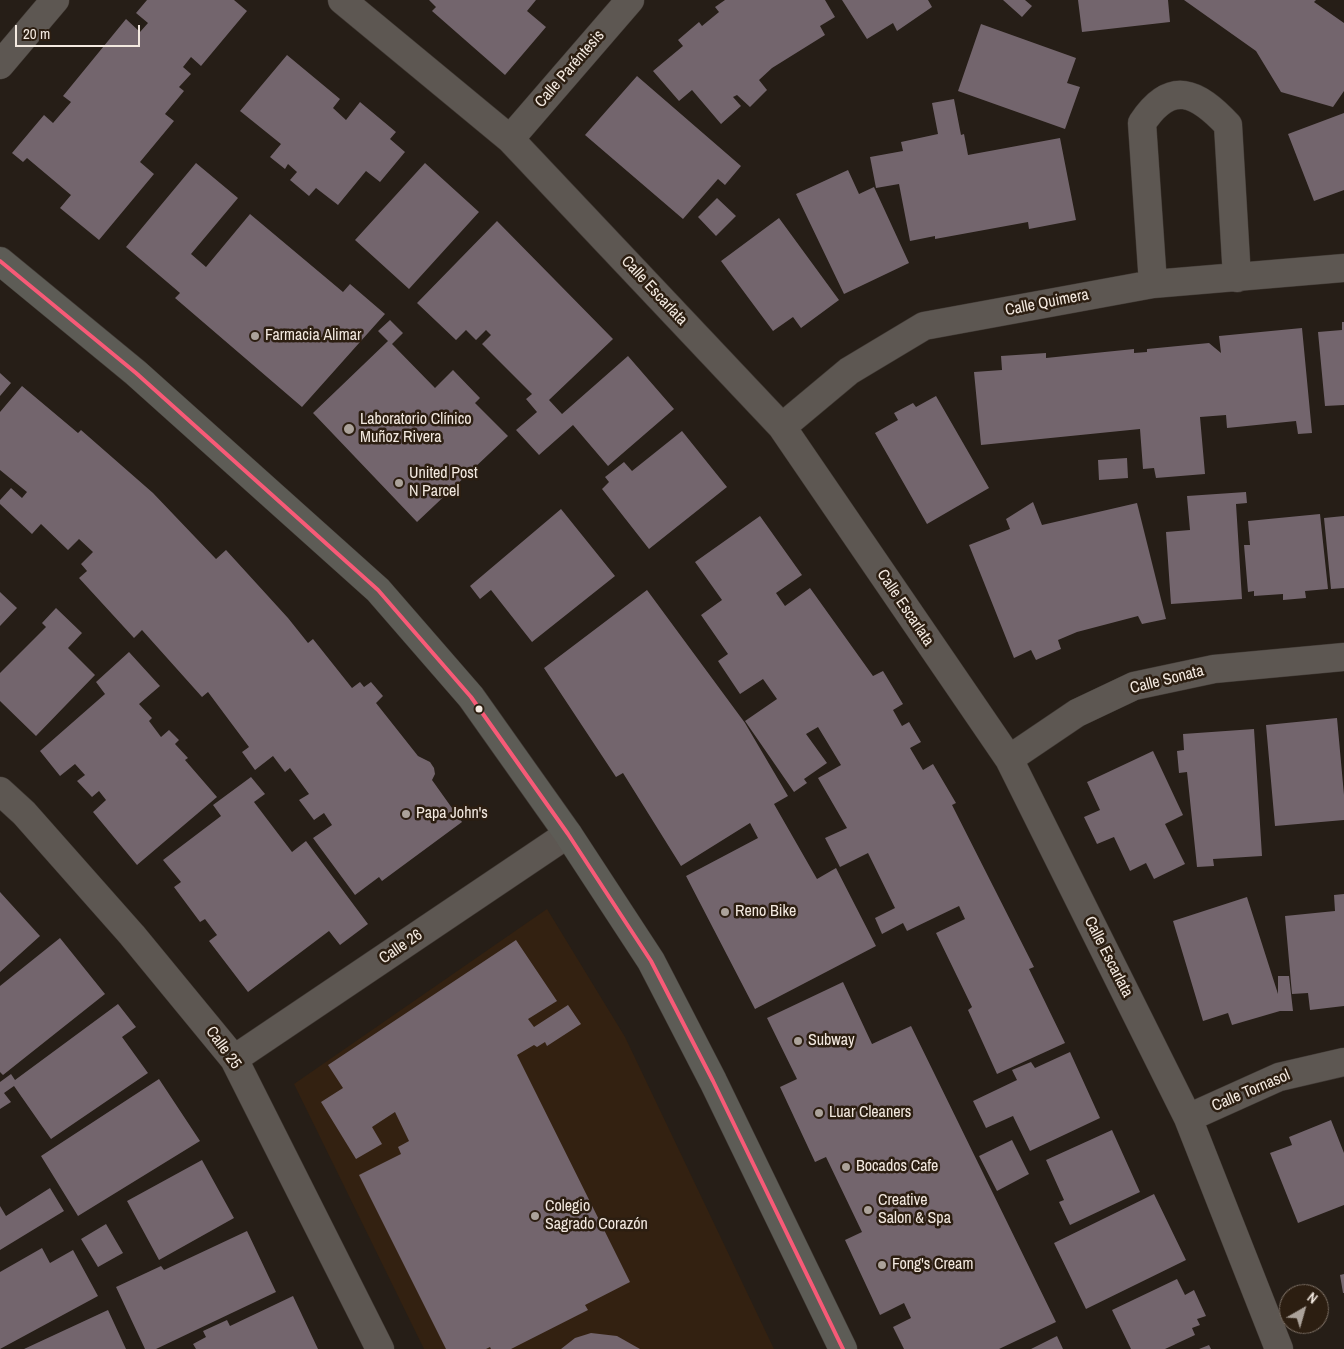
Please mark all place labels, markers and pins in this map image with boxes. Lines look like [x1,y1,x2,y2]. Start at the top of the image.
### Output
place label: Farmacia Alimar [265,326,361,346]
marker: Farmacia Alimar [249,330,261,342]
place label: Laboratorio Clínico Muñoz Rivera [360,410,472,448]
marker: Laboratorio Clínico Muñoz Rivera [342,422,356,436]
place label: United Post N Parcel [409,464,478,502]
marker: United Post N Parcel [393,477,405,489]
unlabelled marker [474,704,484,714]
place label: Papa John's [416,804,488,824]
marker: Papa John's [400,808,412,820]
place label: Reno Bike [735,902,796,922]
marker: Reno Bike [719,906,731,918]
place label: Subway [808,1031,855,1051]
marker: Subway [792,1035,804,1047]
place label: Luar Cleaners [829,1103,911,1123]
marker: Luar Cleaners [813,1107,825,1119]
place label: Bocados Cafe [856,1157,938,1177]
marker: Bocados Cafe [840,1161,852,1173]
place label: Creative Salon & Spa [878,1191,951,1229]
place label: Colegio Sagrado Corazón [545,1197,648,1235]
marker: Creative Salon & Spa [862,1204,874,1216]
marker: Colegio Sagrado Corazón [529,1210,541,1222]
place label: Fong's Cream [892,1255,973,1275]
marker: Fong's Cream [876,1259,888,1271]

